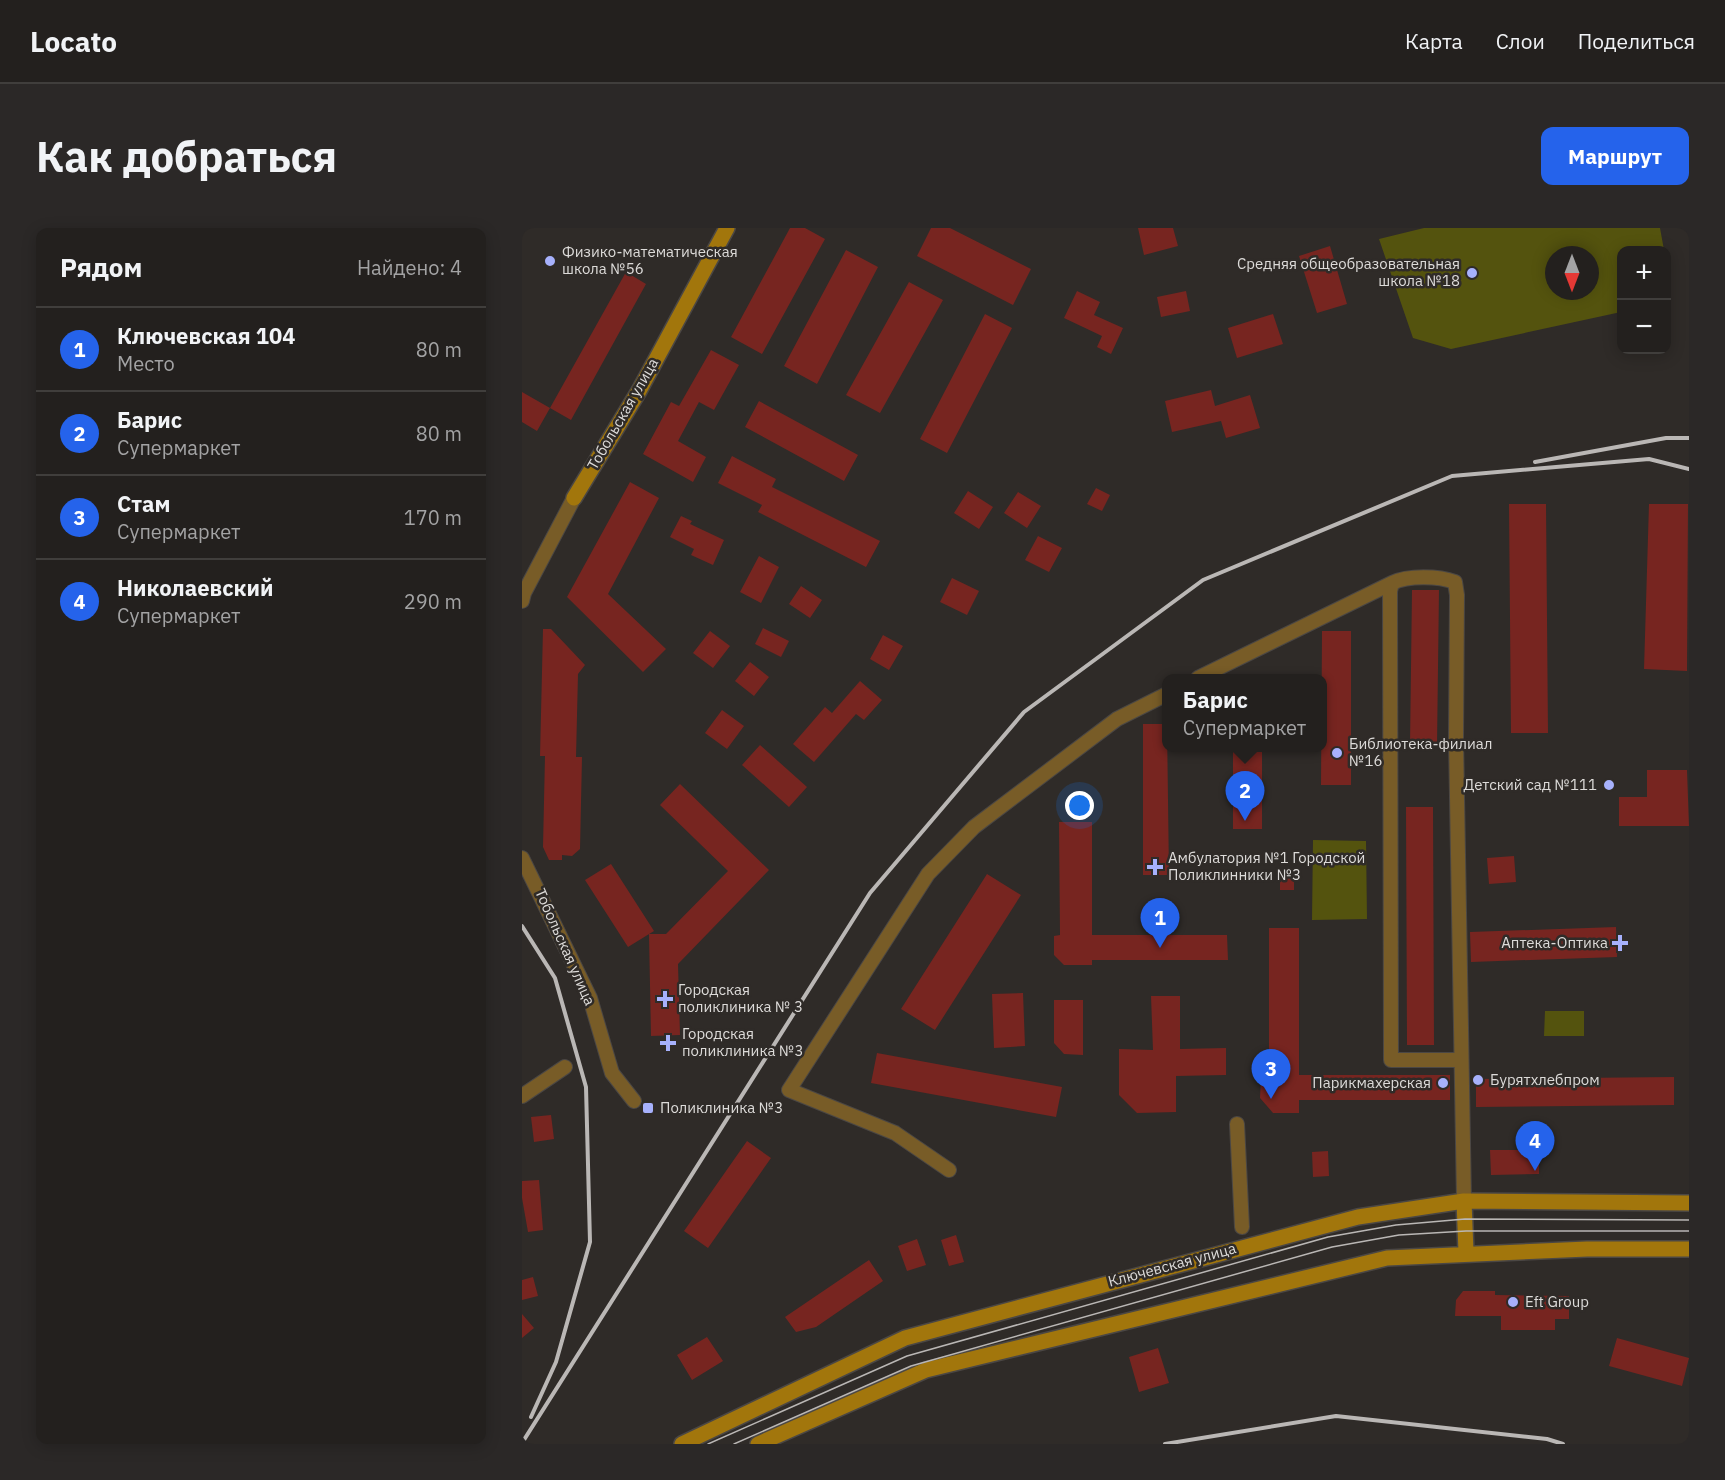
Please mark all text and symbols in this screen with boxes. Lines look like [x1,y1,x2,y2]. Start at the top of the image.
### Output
text: Locato [30,23,117,60]
text: Карта [1405,27,1463,55]
text: Слои [1496,27,1545,55]
text: Поделиться [1578,27,1695,55]
button: Маршрут [1541,127,1689,185]
text: Как добраться [36,129,337,184]
place label: Физико-математическая школа №56 [562,242,738,278]
north arrow [1545,246,1599,300]
map controls [1617,246,1671,354]
button: + [1617,246,1671,300]
text: Рядом [60,250,142,284]
text: Найдено: 4 [357,254,462,281]
marker: Физико-математическая школа №56 [543,254,557,268]
place label: Средняя общеобразовательная школа №18 [1237,254,1460,290]
marker: Средняя общеобразовательная школа №18 [1465,266,1479,280]
button: − [1617,300,1671,354]
text: Ключевская 104 [117,321,295,350]
text: 1 [74,336,86,363]
text: 80 m [416,336,462,363]
text: Место [117,350,175,377]
street label: Тобольская улица [583,354,662,473]
text: Барис [117,405,182,434]
text: 2 [74,420,86,447]
text: 80 m [416,420,462,447]
text: Супермаркет [117,434,240,461]
text: Стам [117,489,171,518]
text: 3 [74,504,86,531]
text: 170 m [404,504,462,531]
text: Супермаркет [117,518,240,545]
text: Николаевский [117,573,274,602]
text: 4 [74,588,86,615]
text: 290 m [404,588,462,615]
text: Супермаркет [117,602,240,629]
popup [1162,674,1327,752]
text: Барис [1183,685,1248,714]
text: Супермаркет [1183,714,1306,741]
place label: Библиотека-филиал №16 [1349,734,1493,770]
marker: Библиотека-филиал №16 [1330,746,1344,760]
pin: 2 [1226,772,1264,821]
place label: Детский сад №111 [1463,775,1597,794]
marker: Детский сад №111 [1602,778,1616,792]
your location [1065,791,1094,820]
place label: Амбулатория №1 Городской Поликлинники №3 [1168,848,1365,884]
marker: Амбулатория №1 Городской Поликлинники №3 [1146,858,1164,876]
street label: Тобольская улица [531,885,600,1008]
pin: 1 [1140,898,1180,948]
place label: Аптека-Оптика [1501,933,1608,952]
marker: Аптека-Оптика [1613,936,1627,950]
place label: Городская поликлиника № 3 [678,980,803,1016]
marker: Городская поликлиника № 3 [656,990,674,1008]
place label: Городская поликлиника №3 [682,1024,803,1060]
marker: Городская поликлиника №3 [659,1034,677,1052]
pin: 3 [1252,1050,1290,1099]
place label: Бурятхлебпром [1490,1070,1600,1089]
place label: Парикмахерская [1312,1073,1431,1092]
marker: Бурятхлебпром [1471,1073,1485,1087]
marker: Парикмахерская [1436,1076,1450,1090]
place label: Поликлиника №3 [660,1098,783,1117]
marker: Поликлиника №3 [641,1101,655,1115]
pin: 4 [1516,1122,1554,1171]
street label: Ключевская улица [1106,1238,1238,1291]
place label: Eft Group [1525,1292,1589,1311]
marker: Eft Group [1506,1295,1520,1309]

